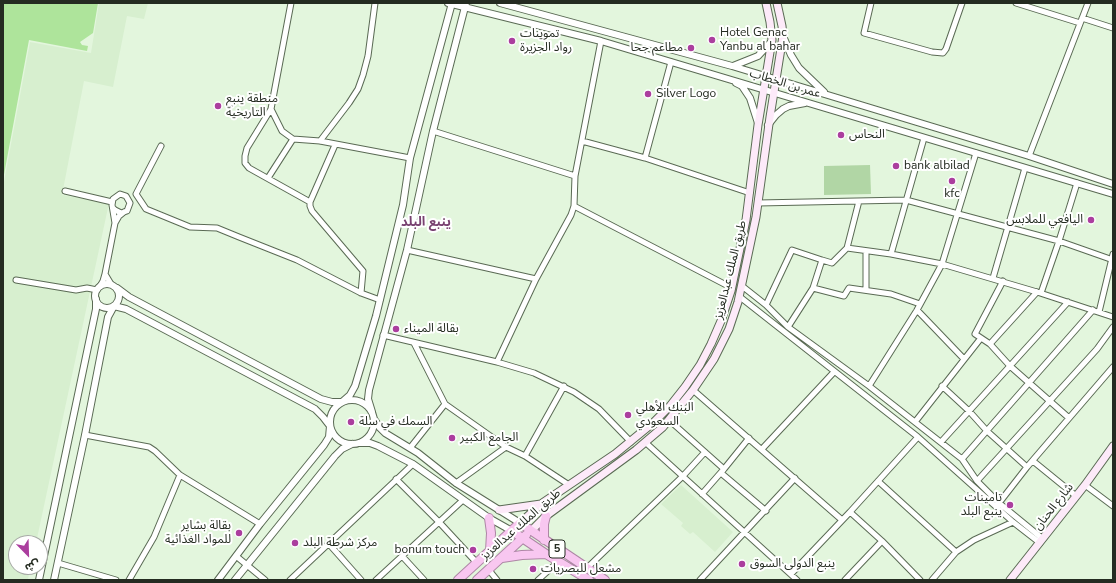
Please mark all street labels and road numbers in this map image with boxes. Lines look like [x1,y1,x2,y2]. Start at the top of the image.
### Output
street label: عمر بن الخطاب [748,66,822,102]
street label: طريق الملك عبدالعزيز [712,219,750,321]
street label: شارع الحنان [1031,481,1077,533]
street label: طريق الملك عبدالعزيز [478,486,564,564]
road number: 5 [549,540,565,558]

